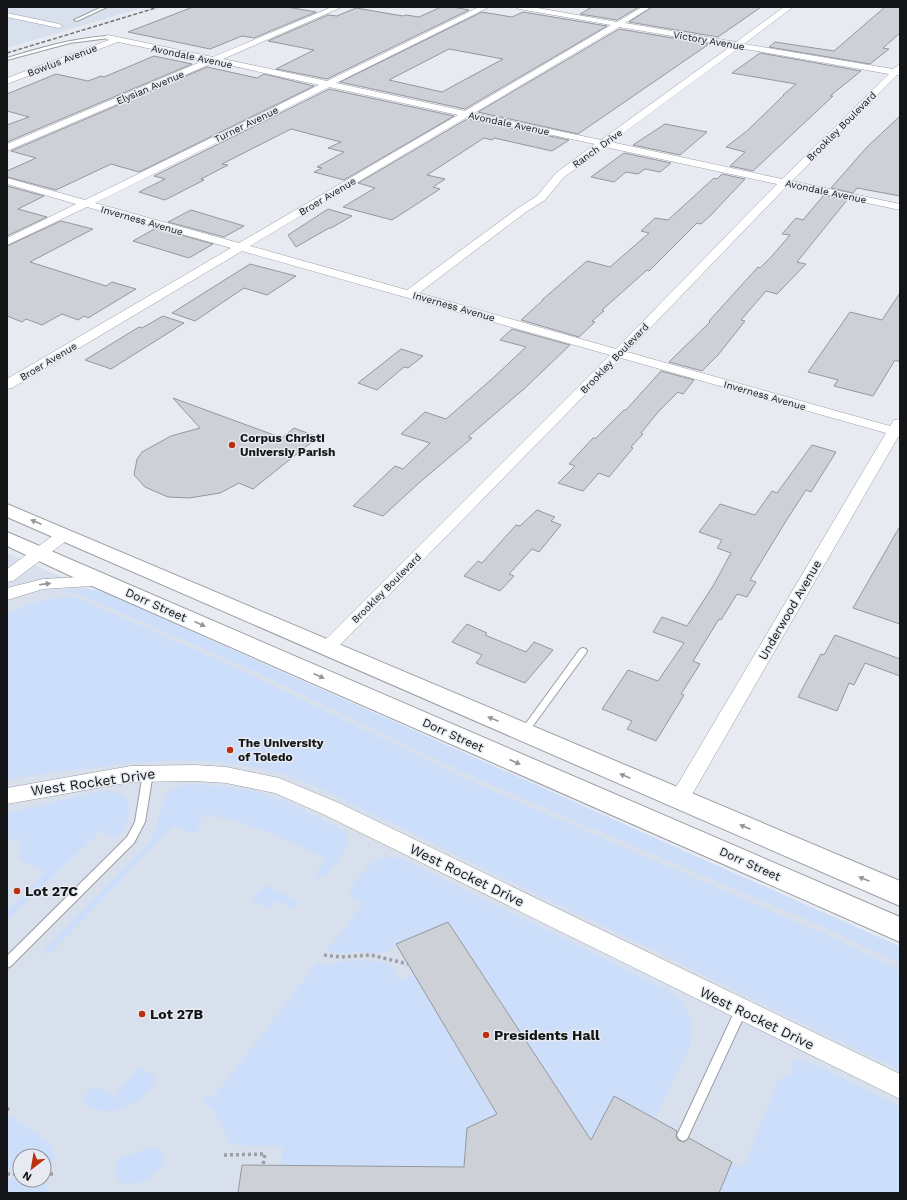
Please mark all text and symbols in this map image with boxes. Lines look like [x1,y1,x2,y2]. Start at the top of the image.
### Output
street label: Victory Avenue [672,29,746,52]
street label: Bowlus Avenue [26,42,99,79]
street label: Avondale Avenue [150,43,234,71]
street label: Elysian Avenue [115,68,186,107]
street label: Brookley Boulevard [804,89,878,163]
street label: Turner Avenue [212,104,280,145]
street label: Avondale Avenue [467,110,551,138]
street label: Ranch Drive [570,127,624,170]
street label: Broer Avenue [297,175,358,218]
street label: Avondale Avenue [784,178,868,206]
street label: Inverness Avenue [100,203,184,238]
street label: Inverness Avenue [412,289,496,324]
street label: Brookley Boulevard [578,321,651,396]
street label: Broer Avenue [18,340,79,383]
street label: Inverness Avenue [723,378,807,413]
place label: Corpus Christi Universiy Parish [240,431,335,459]
marker: Corpus Christi Universiy Parish [227,440,237,450]
one-way arrow [29,519,41,525]
street label: Brookley Boulevard [349,551,423,625]
street label: Underwood Avenue [756,557,824,662]
one-way arrow [39,581,51,588]
street label: Dorr Street [123,585,189,625]
one-way arrow [194,621,205,627]
one-way arrow [313,673,324,679]
street label: Dorr Street [420,715,486,755]
one-way arrow [487,716,499,722]
place label: The University of Toledo [238,736,324,764]
marker: The University of Toledo [225,745,235,755]
one-way arrow [509,759,521,765]
street label: West Rocket Drive [30,765,156,799]
one-way arrow [620,773,631,779]
one-way arrow [739,824,750,830]
street label: West Rocket Drive [407,840,527,910]
street label: Dorr Street [717,844,783,884]
one-way arrow [858,875,870,881]
place label: Lot 27C [25,883,78,899]
marker: Lot 27C [12,886,22,896]
street label: West Rocket Drive [697,983,817,1053]
place label: Lot 27B [150,1006,203,1022]
marker: Lot 27B [137,1009,147,1019]
place label: Presidents Hall [494,1027,600,1043]
marker: Presidents Hall [481,1030,491,1040]
north arrow [12,1148,52,1188]
text: N [20,1168,34,1184]

